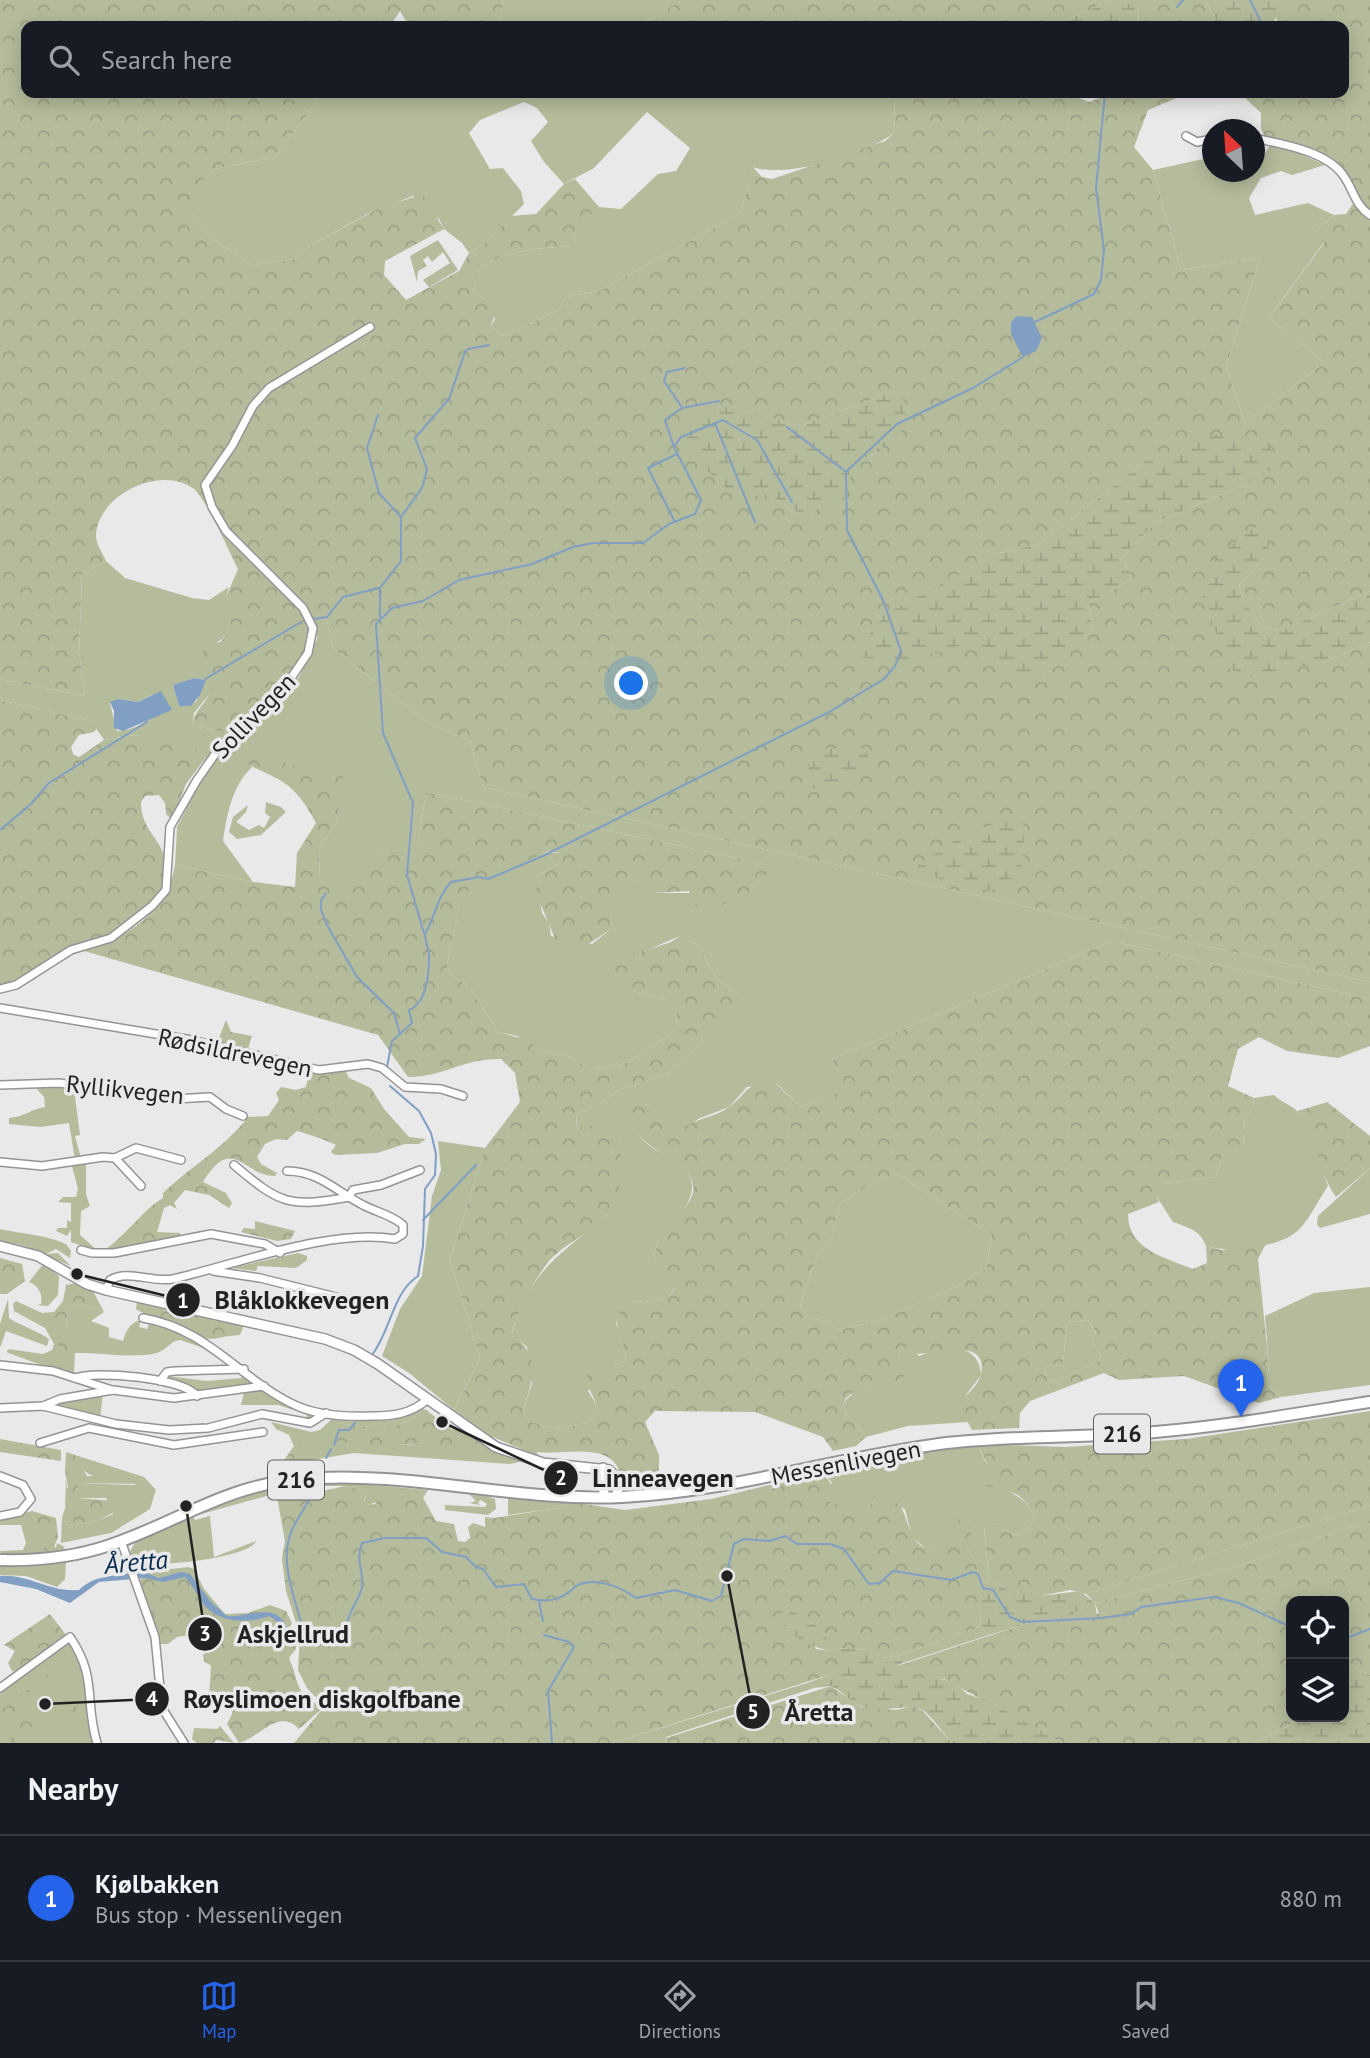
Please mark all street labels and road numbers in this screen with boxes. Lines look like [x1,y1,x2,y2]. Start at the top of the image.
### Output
street label: Sollivegen [205,666,302,765]
street label: Rødsildrevegen [155,1021,315,1084]
street label: Ryllikvegen [65,1068,185,1111]
road number: 216 [1094,1414,1150,1454]
street label: Messenlivegen [769,1433,923,1492]
road number: 216 [268,1460,324,1499]

